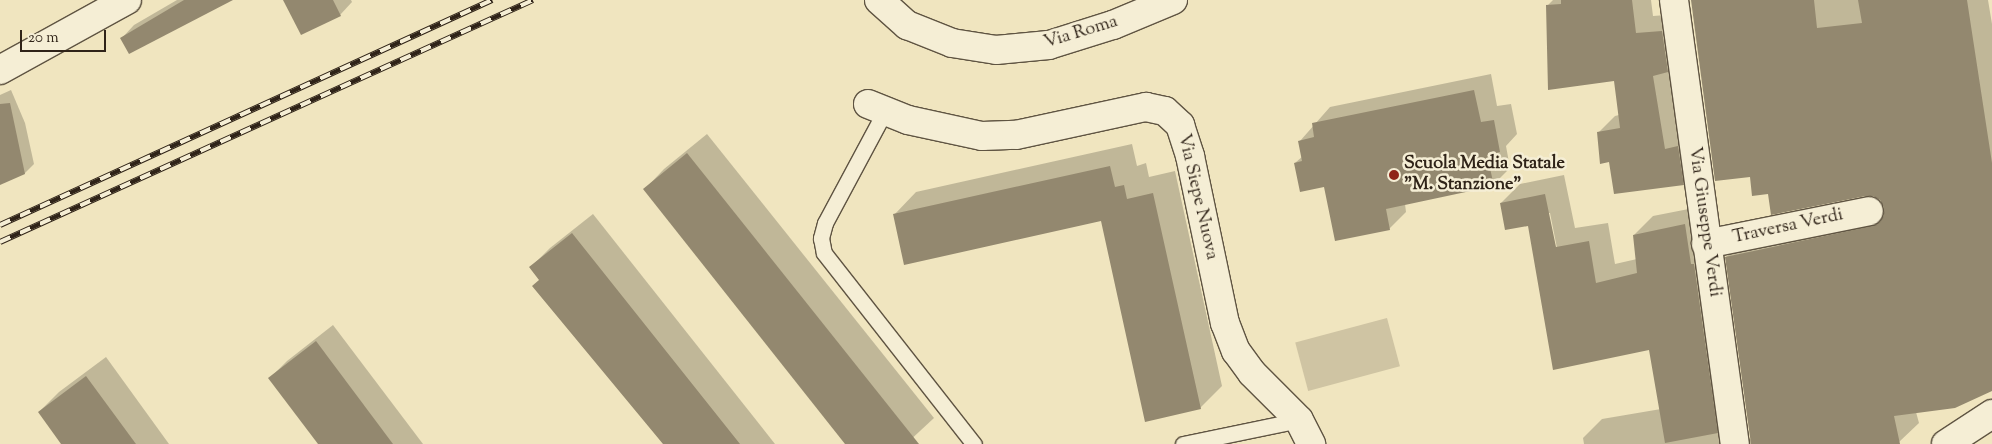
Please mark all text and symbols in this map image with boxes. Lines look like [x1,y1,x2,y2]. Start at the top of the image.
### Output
street label: Via Roma [1041,12,1121,54]
scale bar [22,20,109,52]
text: 20 m [28,28,59,49]
street label: Via Siepe Nuova [1172,132,1222,262]
street label: Via Giuseppe Verdi [1683,146,1725,298]
place label: Scuola Media Statale "M. Stanzione" [1404,154,1565,196]
marker: Scuola Media Statale "M. Stanzione" [1388,169,1400,181]
street label: Traversa Verdi [1731,205,1845,249]

